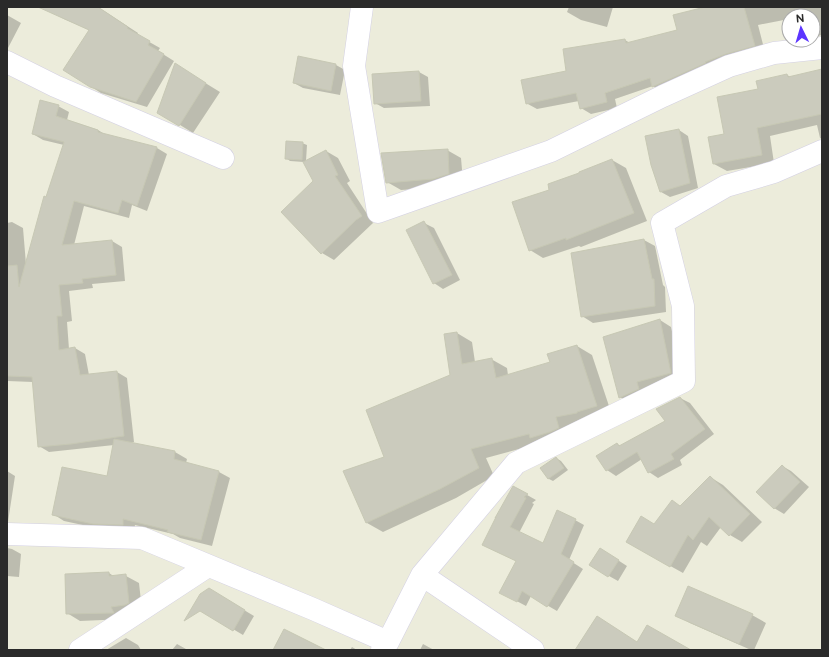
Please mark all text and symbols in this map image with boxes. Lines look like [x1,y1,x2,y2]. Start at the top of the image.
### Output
north arrow [781,8,821,48]
text: N [795,12,805,25]

